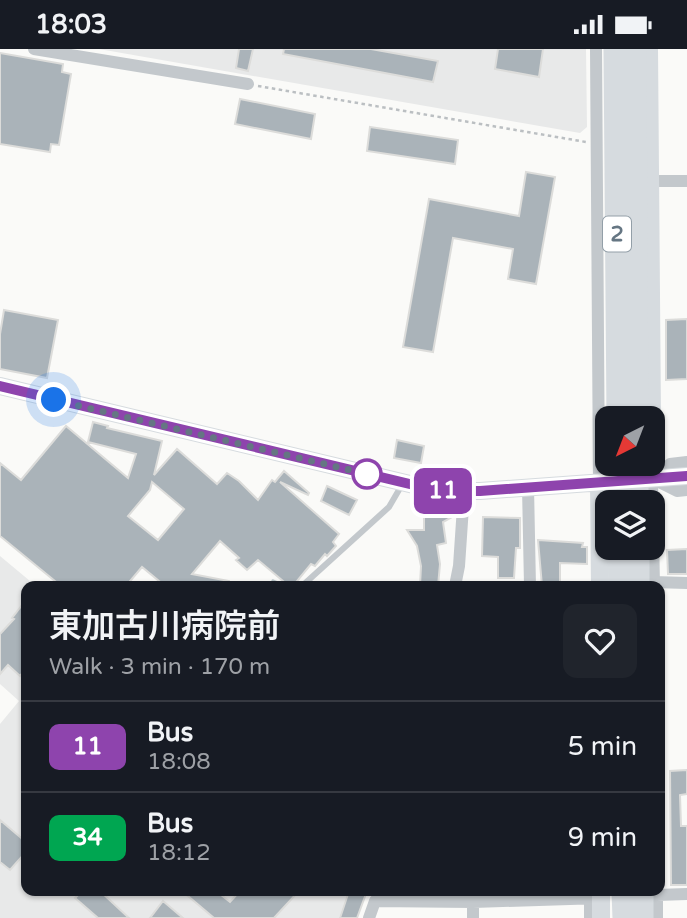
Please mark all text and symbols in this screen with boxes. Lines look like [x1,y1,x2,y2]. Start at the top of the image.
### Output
text: 18:03 [35,9,107,40]
road number: 2 [603,217,631,251]
your location [36,382,71,417]
north arrow [595,406,665,476]
map controls [595,406,665,560]
unlabelled marker [352,459,382,489]
line badge: 11 [412,468,474,514]
text: 11 [428,476,458,505]
button: layers [595,490,665,560]
button: heart [563,604,637,678]
text: 東加古川病院前 [49,607,280,646]
text: Walk · 3 min · 170 m [49,653,270,681]
text: Bus [147,717,193,748]
text: 5 min [568,731,637,762]
text: 11 [72,732,103,761]
text: 18:08 [147,748,211,776]
text: Bus [147,808,193,839]
text: 9 min [568,822,637,853]
text: 34 [72,823,103,852]
text: 18:12 [147,839,211,867]

